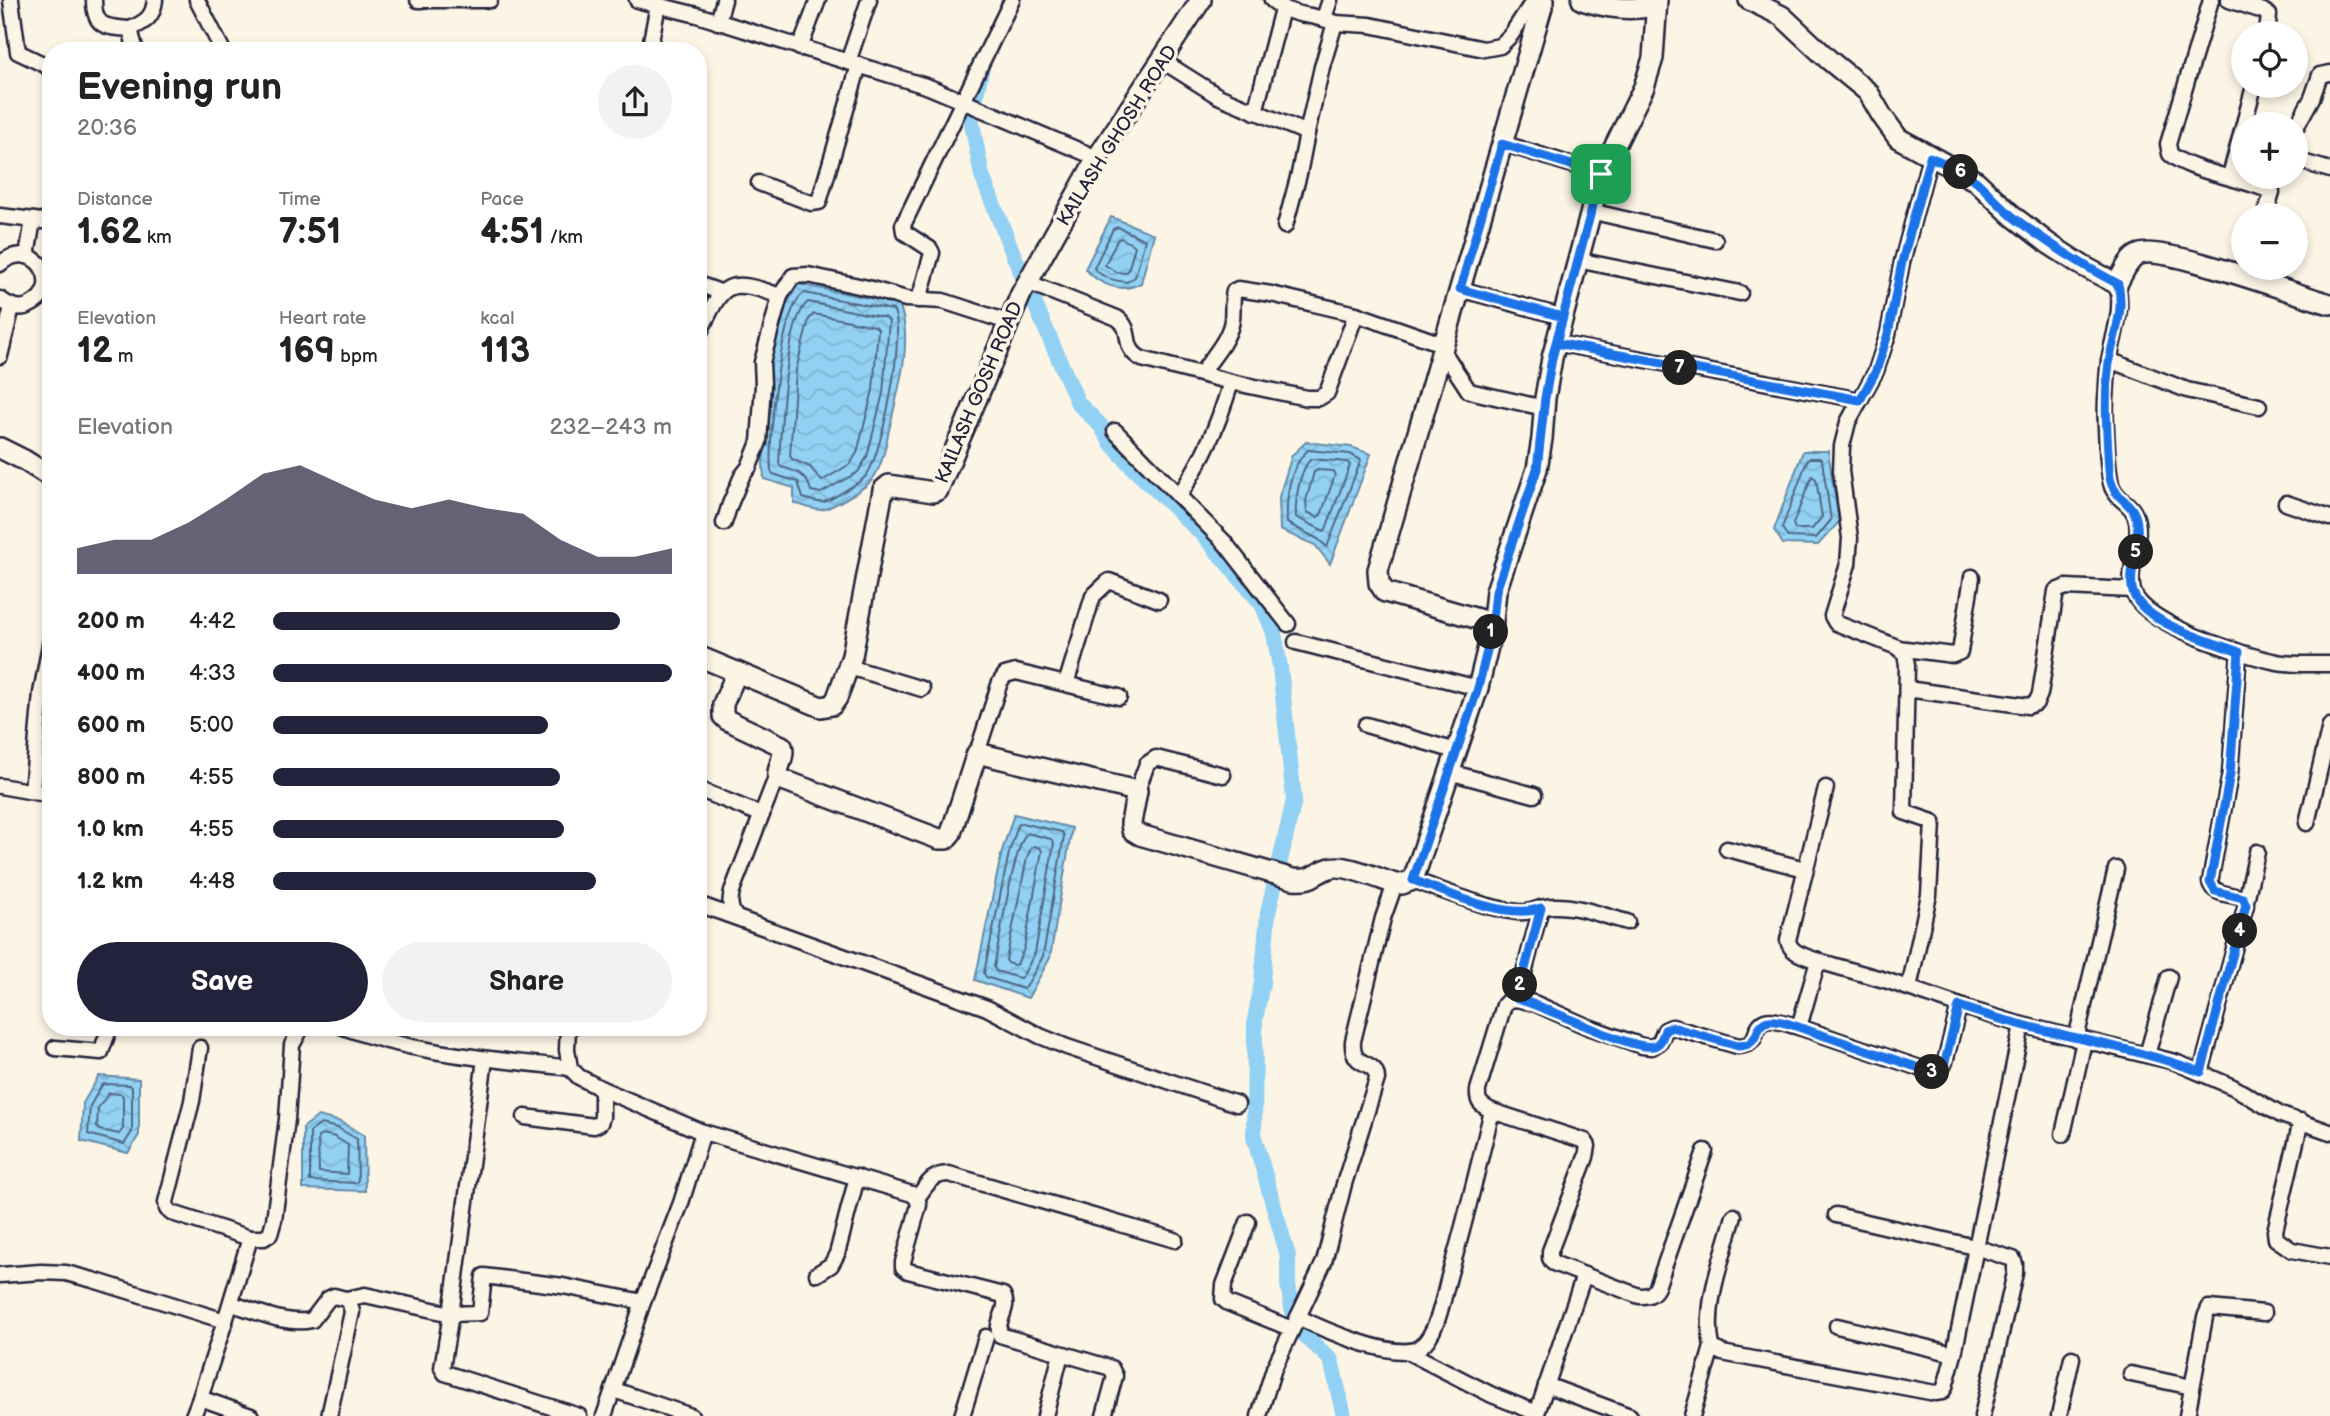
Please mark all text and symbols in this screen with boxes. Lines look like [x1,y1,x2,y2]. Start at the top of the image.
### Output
map controls [2231,21,2308,280]
button: locate [2231,21,2308,98]
street label: KAILASH GHOSH ROAD [1052,41,1182,230]
text: Evening run [77,65,282,110]
button: share [598,65,672,139]
button: + [2231,112,2308,189]
text: 20:36 [77,114,137,142]
pin [1571,144,1631,204]
pin: 6 [1944,154,1979,190]
icon: arrive [1582,155,1620,193]
text: 6 [1955,160,1966,183]
text: Distance [77,188,153,211]
text: Time [279,188,321,211]
text: Pace [480,188,524,211]
button: − [2231,203,2308,280]
text: 1.62 [77,211,142,254]
text: 7:51 [279,211,341,254]
text: 4:51 [480,211,544,254]
text: km [142,226,172,249]
text: /km [544,226,583,249]
street label: KAILASH GOSH ROAD [931,298,1028,487]
text: Elevation [77,307,156,330]
text: Heart rate [279,307,366,330]
text: kcal [480,307,514,330]
text: 12 [77,330,113,373]
text: 169 [279,330,335,373]
text: 113 [480,330,530,373]
text: m [113,345,134,368]
text: bpm [335,345,378,368]
pin: 7 [1662,350,1698,386]
text: 7 [1674,356,1685,379]
text: Elevation [77,413,173,441]
text: 232–243 m [549,413,672,441]
pin: 5 [2118,534,2154,570]
text: 5 [2130,540,2141,563]
text: 200 m [77,607,145,635]
text: 4:42 [189,607,235,635]
pin: 1 [1474,614,1508,650]
text: 1 [1487,620,1495,643]
text: 400 m [77,659,145,687]
text: 4:33 [189,659,236,687]
text: 600 m [77,711,145,739]
text: 5:00 [189,711,234,739]
text: 800 m [77,763,145,791]
text: 4:55 [189,763,234,791]
text: 1.0 km [77,815,144,843]
text: 4:55 [189,815,234,843]
text: 1.2 km [77,867,143,895]
text: 4:48 [189,867,235,895]
pin: 4 [2222,914,2258,948]
text: 4 [2234,919,2245,942]
button: Save [77,942,368,1022]
button: Share [382,942,672,1022]
pin: 2 [1502,968,1538,1002]
text: 2 [1514,973,1525,996]
pin: 3 [1914,1054,1950,1090]
text: 3 [1926,1060,1937,1083]

